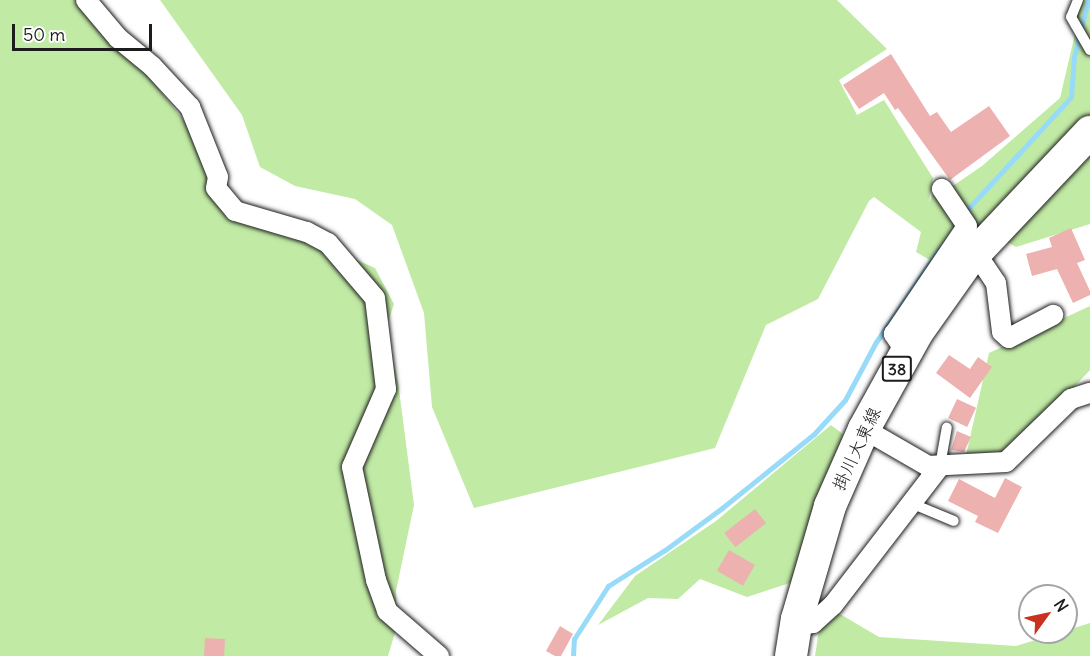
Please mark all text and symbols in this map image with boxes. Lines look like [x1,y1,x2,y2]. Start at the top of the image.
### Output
scale bar [15,12,154,50]
text: 50 m [23,23,65,46]
road number: 38 [880,356,914,382]
street label: 掛川大東線 [828,404,886,494]
north arrow [1018,584,1078,644]
text: N [1050,595,1073,615]

